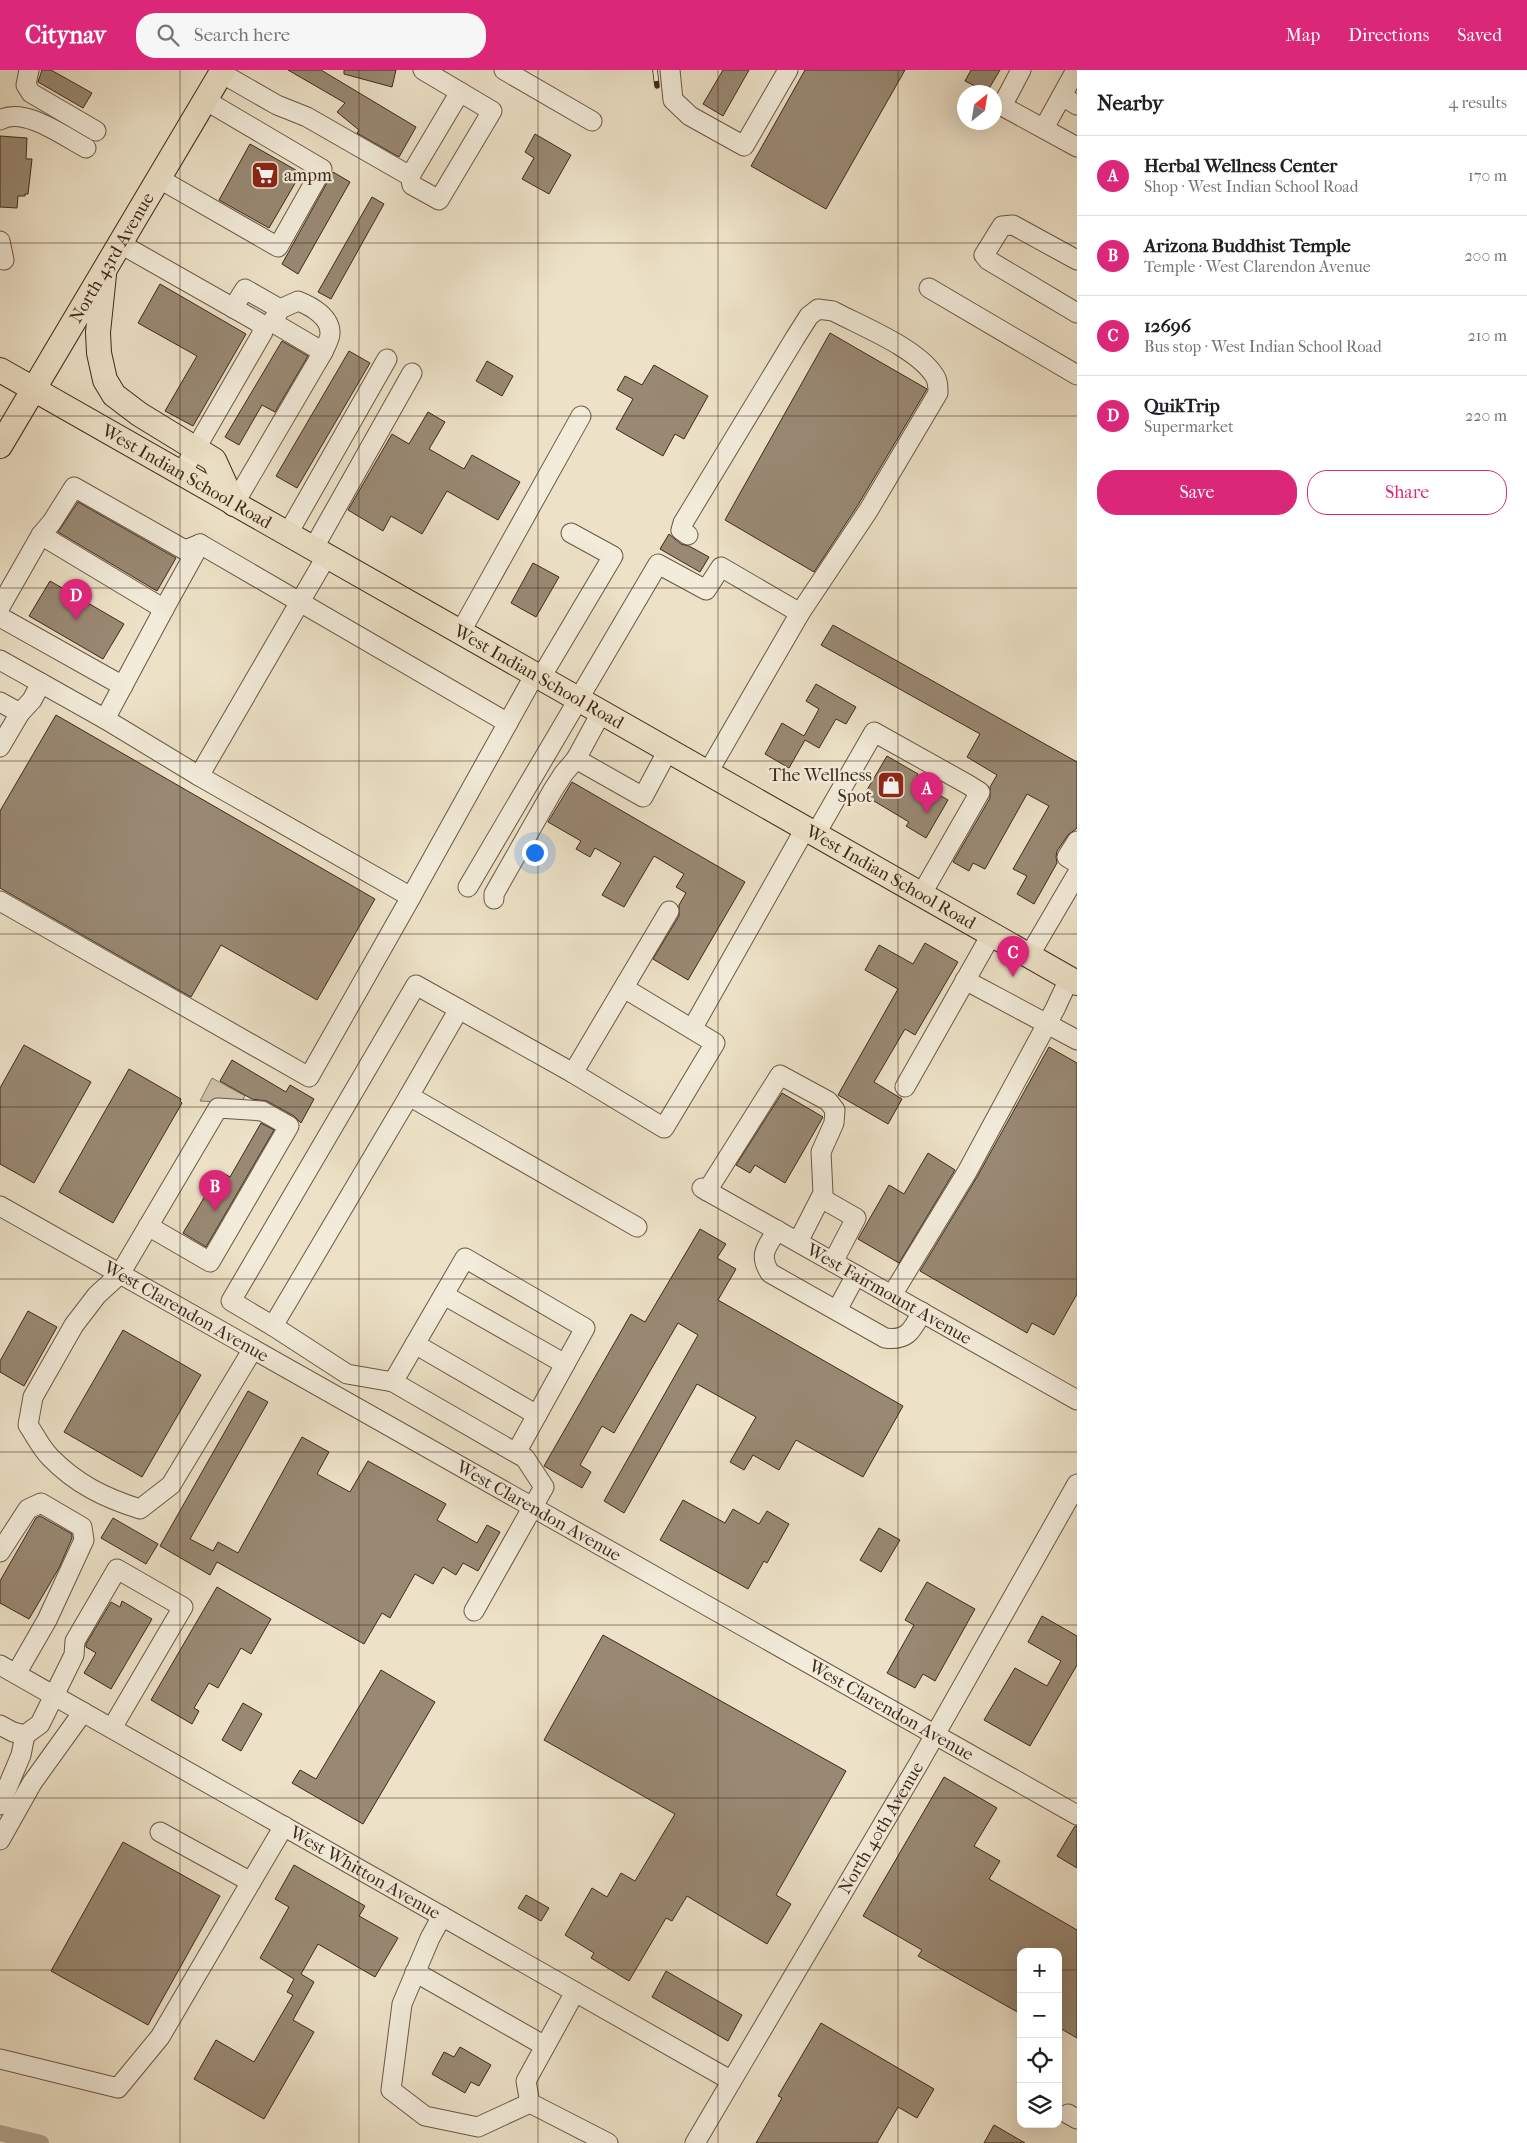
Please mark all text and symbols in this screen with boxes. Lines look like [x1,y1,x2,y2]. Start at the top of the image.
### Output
search box [136,13,486,58]
text: Citynav [25,21,106,49]
icon: search [154,21,182,49]
text: Search here [194,24,290,46]
text: Map [1286,25,1320,46]
text: Directions [1348,25,1429,46]
text: Saved [1457,25,1502,46]
north arrow [957,85,1002,130]
text: Nearby [1097,91,1163,115]
text: 4 results [1449,93,1507,112]
text: Herbal Wellness Center [1144,155,1337,177]
supermarket icon: ampm [250,160,280,190]
place label: ampm [284,165,332,186]
text: A [1108,166,1118,185]
text: 170 m [1468,166,1507,185]
text: Shop · West Indian School Road [1144,177,1358,196]
street label: North 43rd Avenue [65,189,159,327]
text: Arizona Buddhist Temple [1144,235,1351,257]
text: B [1108,246,1118,265]
text: 200 m [1464,246,1507,265]
text: Temple · West Clarendon Avenue [1144,257,1371,276]
text: 12696 [1144,315,1191,337]
text: C [1108,326,1118,345]
text: 210 m [1468,326,1507,345]
text: Bus stop · West Indian School Road [1144,337,1382,356]
text: QuikTrip [1144,395,1220,417]
text: D [1107,406,1119,425]
text: 220 m [1465,406,1507,425]
text: Supermarket [1144,417,1234,436]
street label: West Indian School Road [97,420,275,533]
button: Save [1097,470,1297,515]
button: Share [1307,470,1507,515]
pin: D [60,579,92,620]
street label: West Indian School Road [449,620,627,734]
place label: The Wellness Spot [769,765,873,807]
shop icon: The Wellness Spot [876,770,906,800]
pin: A [911,772,943,813]
street label: West Indian School Road [801,820,979,934]
your location [522,840,548,866]
pin: C [997,936,1029,977]
pin: B [199,1170,231,1211]
street label: West Fairmount Avenue [802,1239,975,1349]
street label: West Clarendon Avenue [99,1256,272,1367]
street label: West Clarendon Avenue [452,1456,625,1566]
street label: West Clarendon Avenue [804,1655,977,1765]
street label: North 40th Avenue [834,1758,928,1898]
street label: West Whitton Avenue [285,1821,444,1924]
map controls [1017,1948,1062,2128]
button: + [1017,1948,1062,1993]
button: − [1017,1993,1062,2038]
button: locate [1017,2038,1062,2083]
button: layers [1017,2083,1062,2128]

